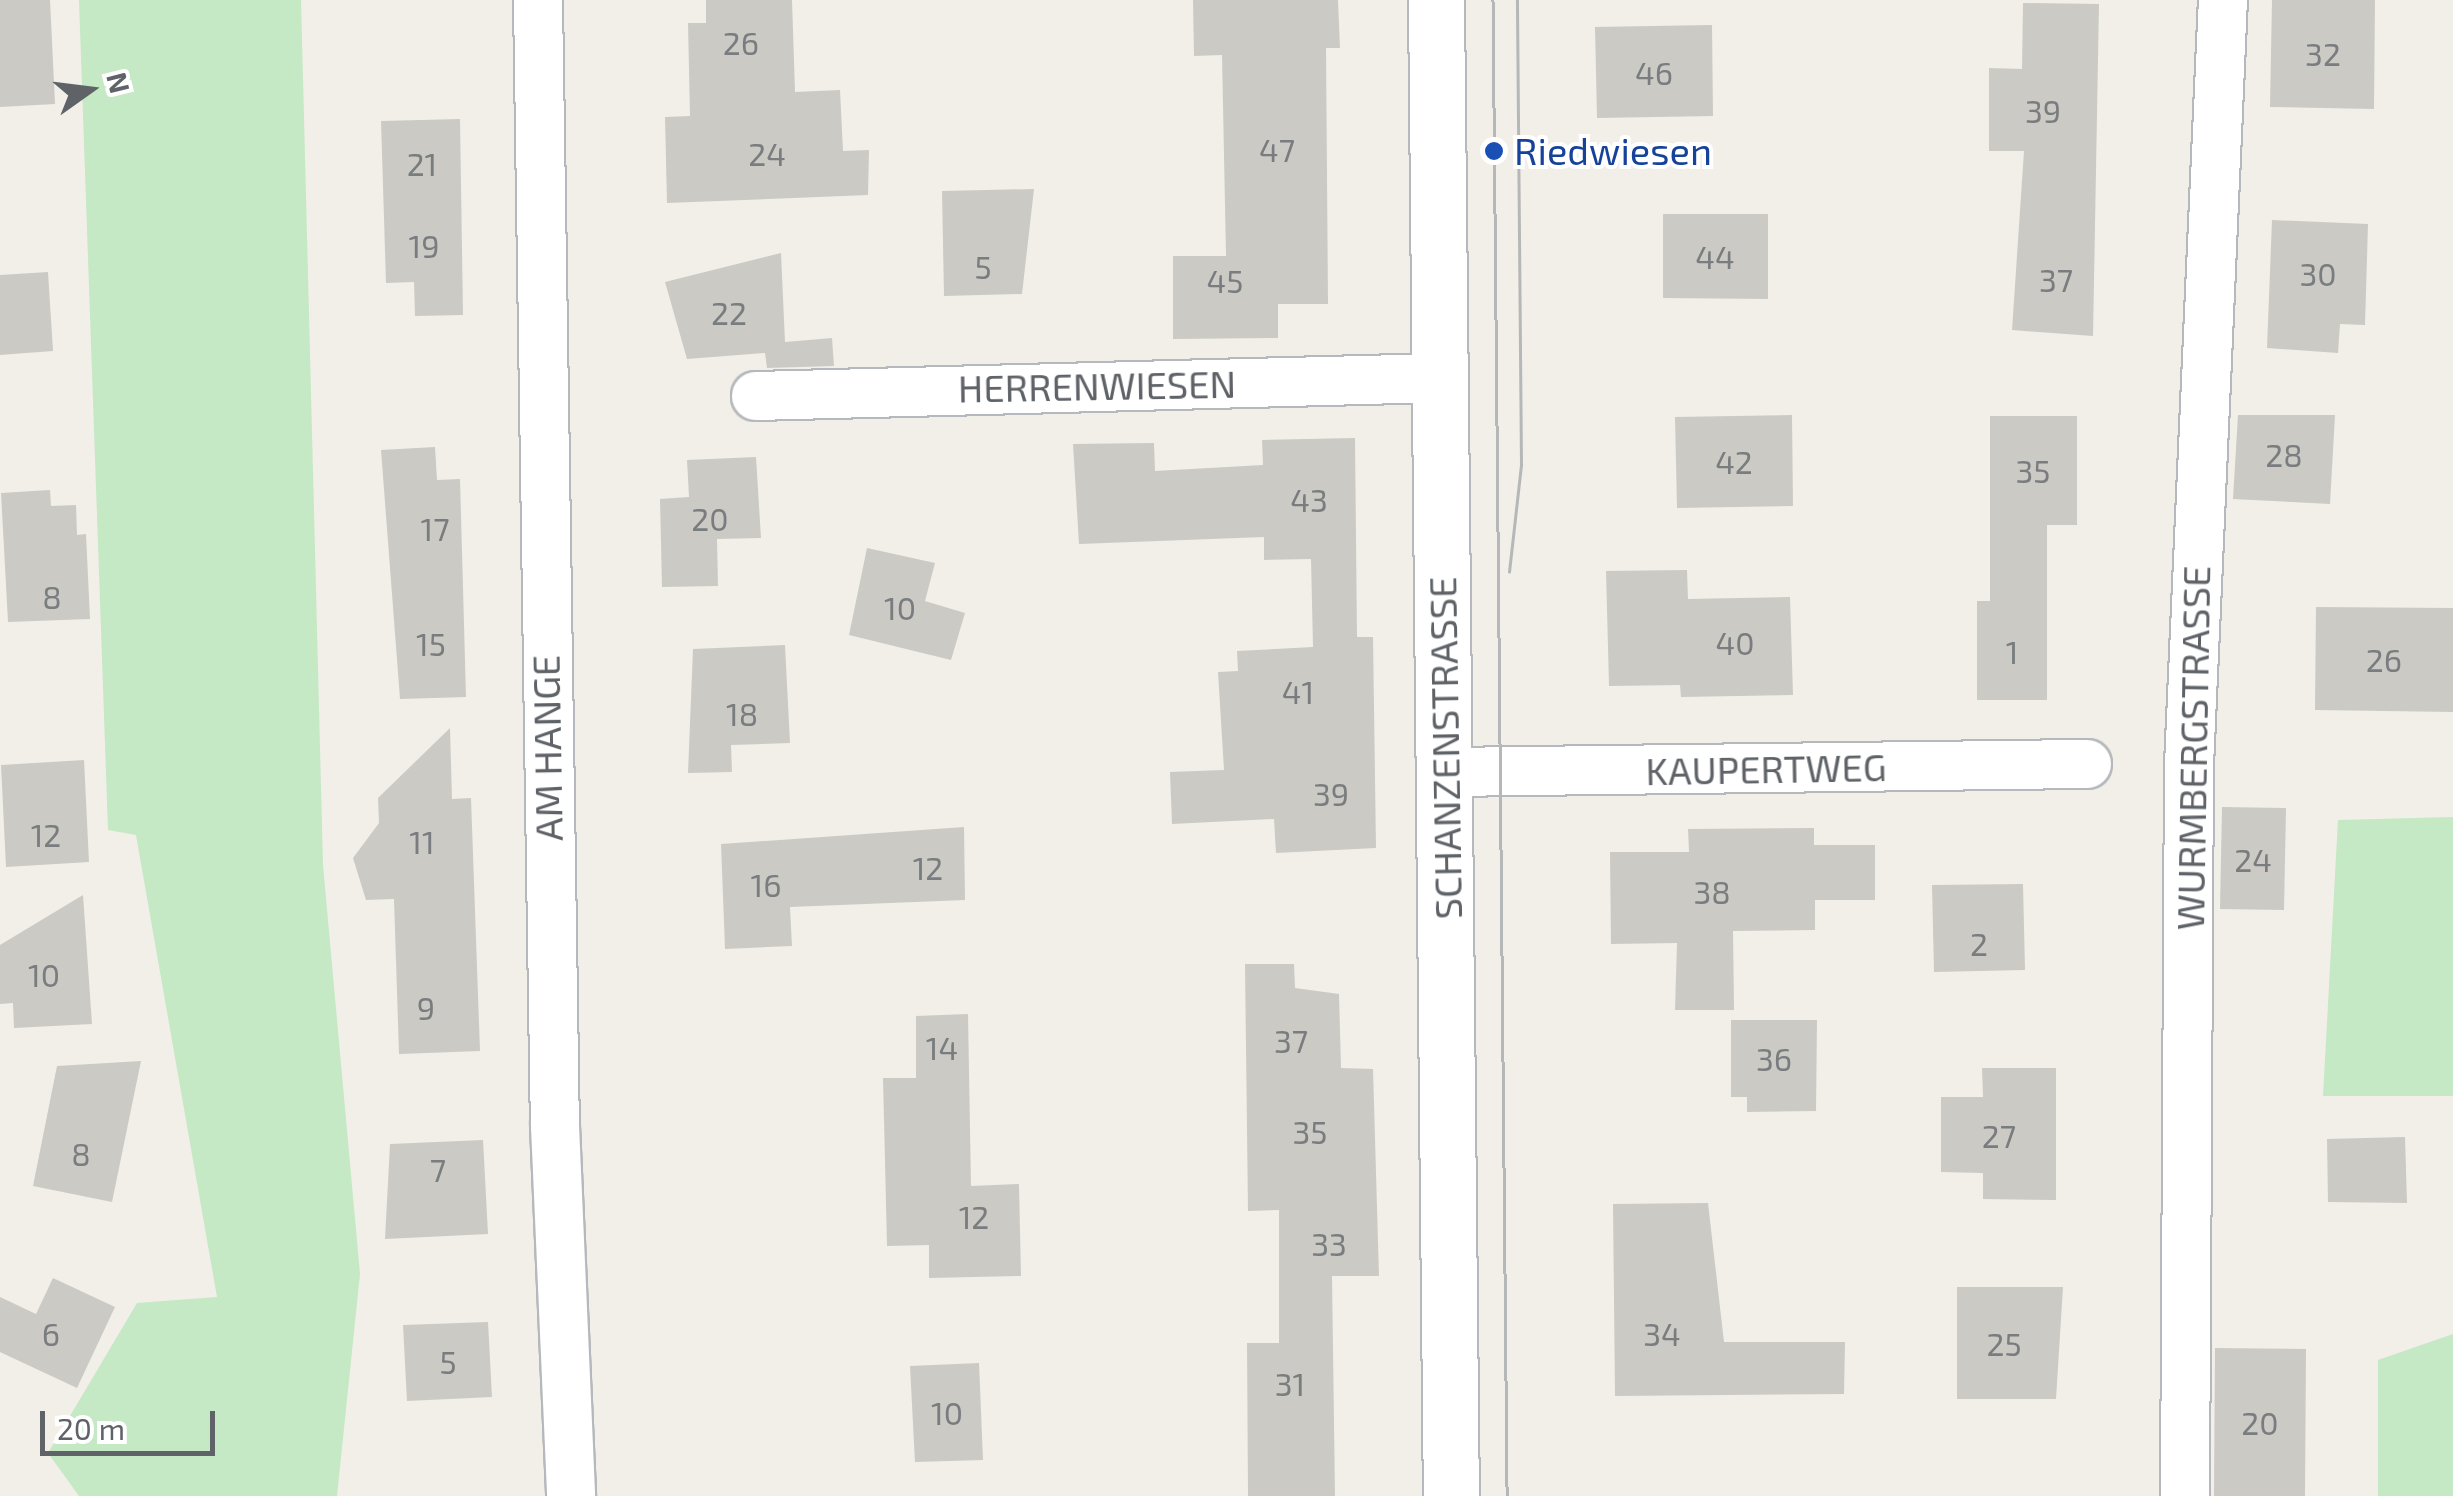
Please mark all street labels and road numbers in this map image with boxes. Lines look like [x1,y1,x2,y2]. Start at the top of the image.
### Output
street label: HERRENWIESEN [957,361,1237,411]
street label: WURMBERGSTRASSE [2167,565,2219,931]
street label: SCHANZENSTRASSE [1419,576,1471,920]
street label: AM HANGE [523,654,571,842]
street label: KAUPERTWEG [1645,744,1887,794]

